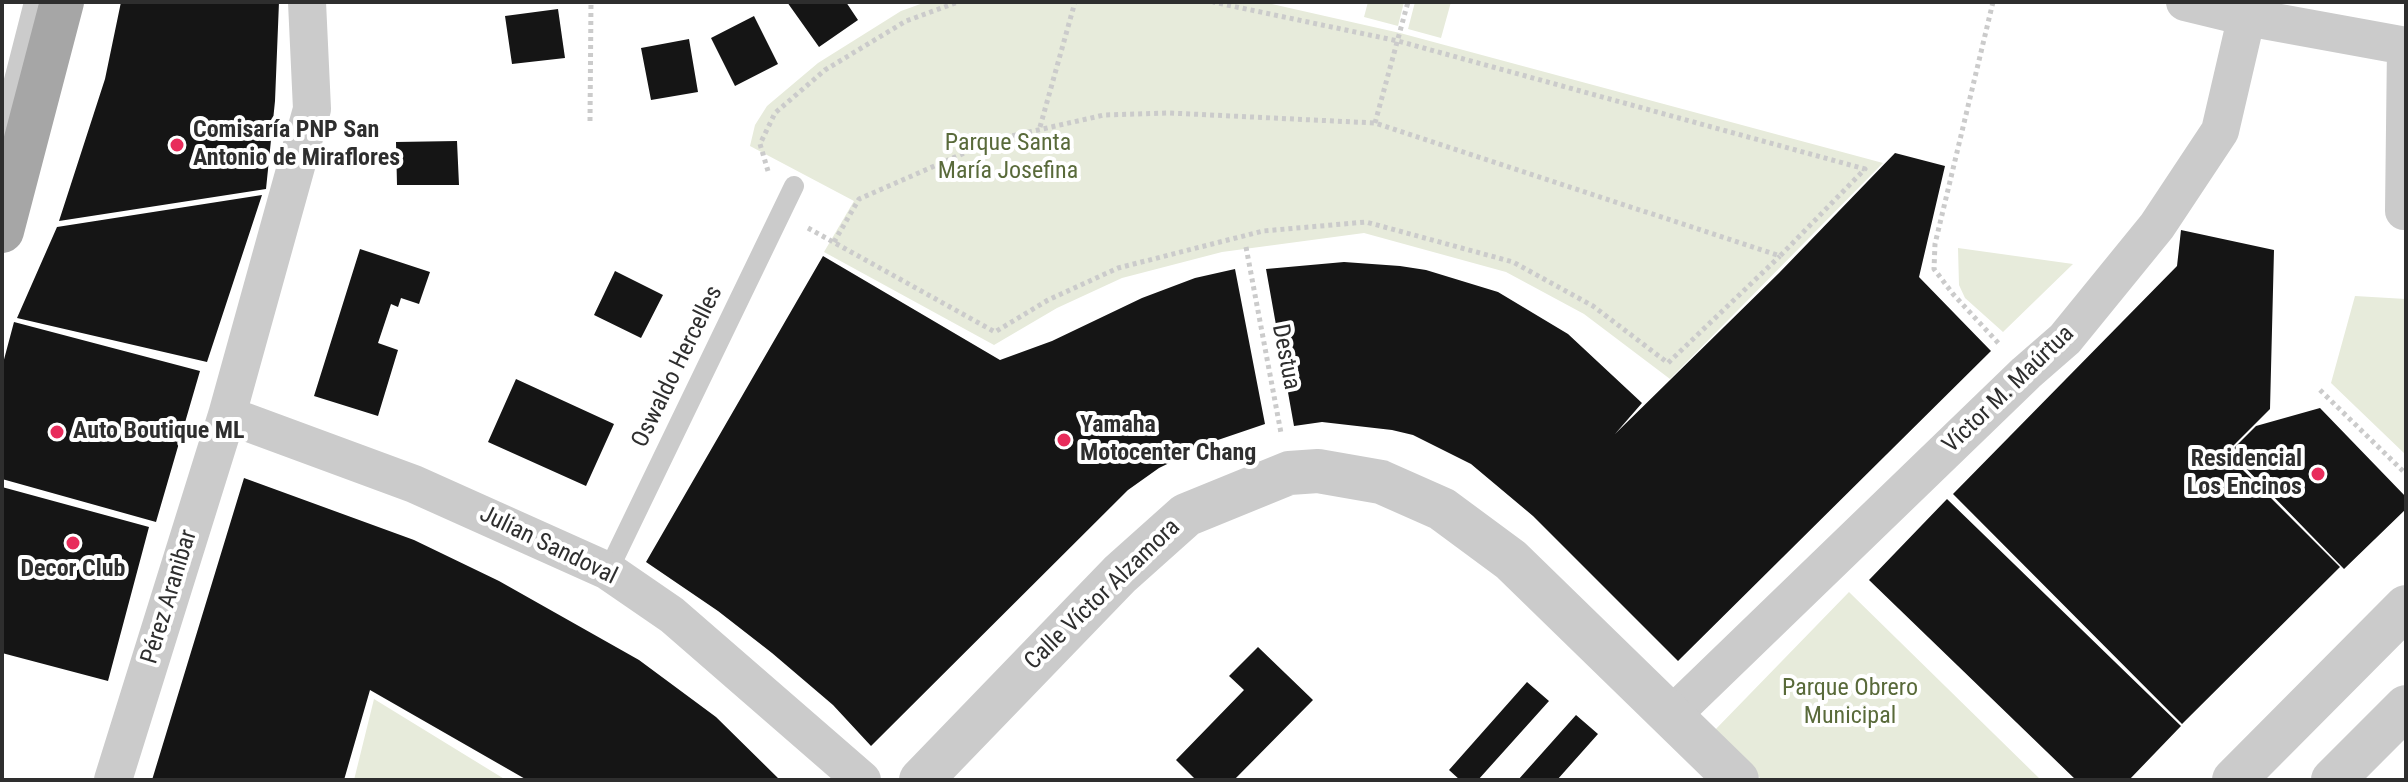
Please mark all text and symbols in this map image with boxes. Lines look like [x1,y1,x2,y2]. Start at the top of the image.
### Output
place label: Comisaría PNP San Antonio de Miraflores [193,117,400,173]
park label: Parque Santa María Josefina [938,130,1078,186]
marker: Comisaría PNP San Antonio de Miraflores [168,136,186,154]
street label: Oswaldo Hercelles [626,282,730,452]
street label: Víctor M. Maúrtua [1937,320,2081,460]
street label: Destua [1265,322,1305,392]
place label: Yamaha Motocenter Chang [1080,412,1256,468]
place label: Auto Boutique ML [73,418,245,446]
marker: Auto Boutique ML [48,423,66,441]
marker: Yamaha Motocenter Chang [1055,431,1073,449]
place label: Residencial Los Encinos [2187,446,2302,502]
marker: Residencial Los Encinos [2309,465,2327,483]
street label: Julian Sandoval [475,500,621,592]
street label: Calle Víctor Alzamora [1019,514,1187,676]
street label: Pérez Aranibar [136,526,204,668]
marker: Decor Club [64,534,82,552]
place label: Decor Club [21,556,125,584]
park label: Parque Obrero Municipal [1782,675,1918,731]

